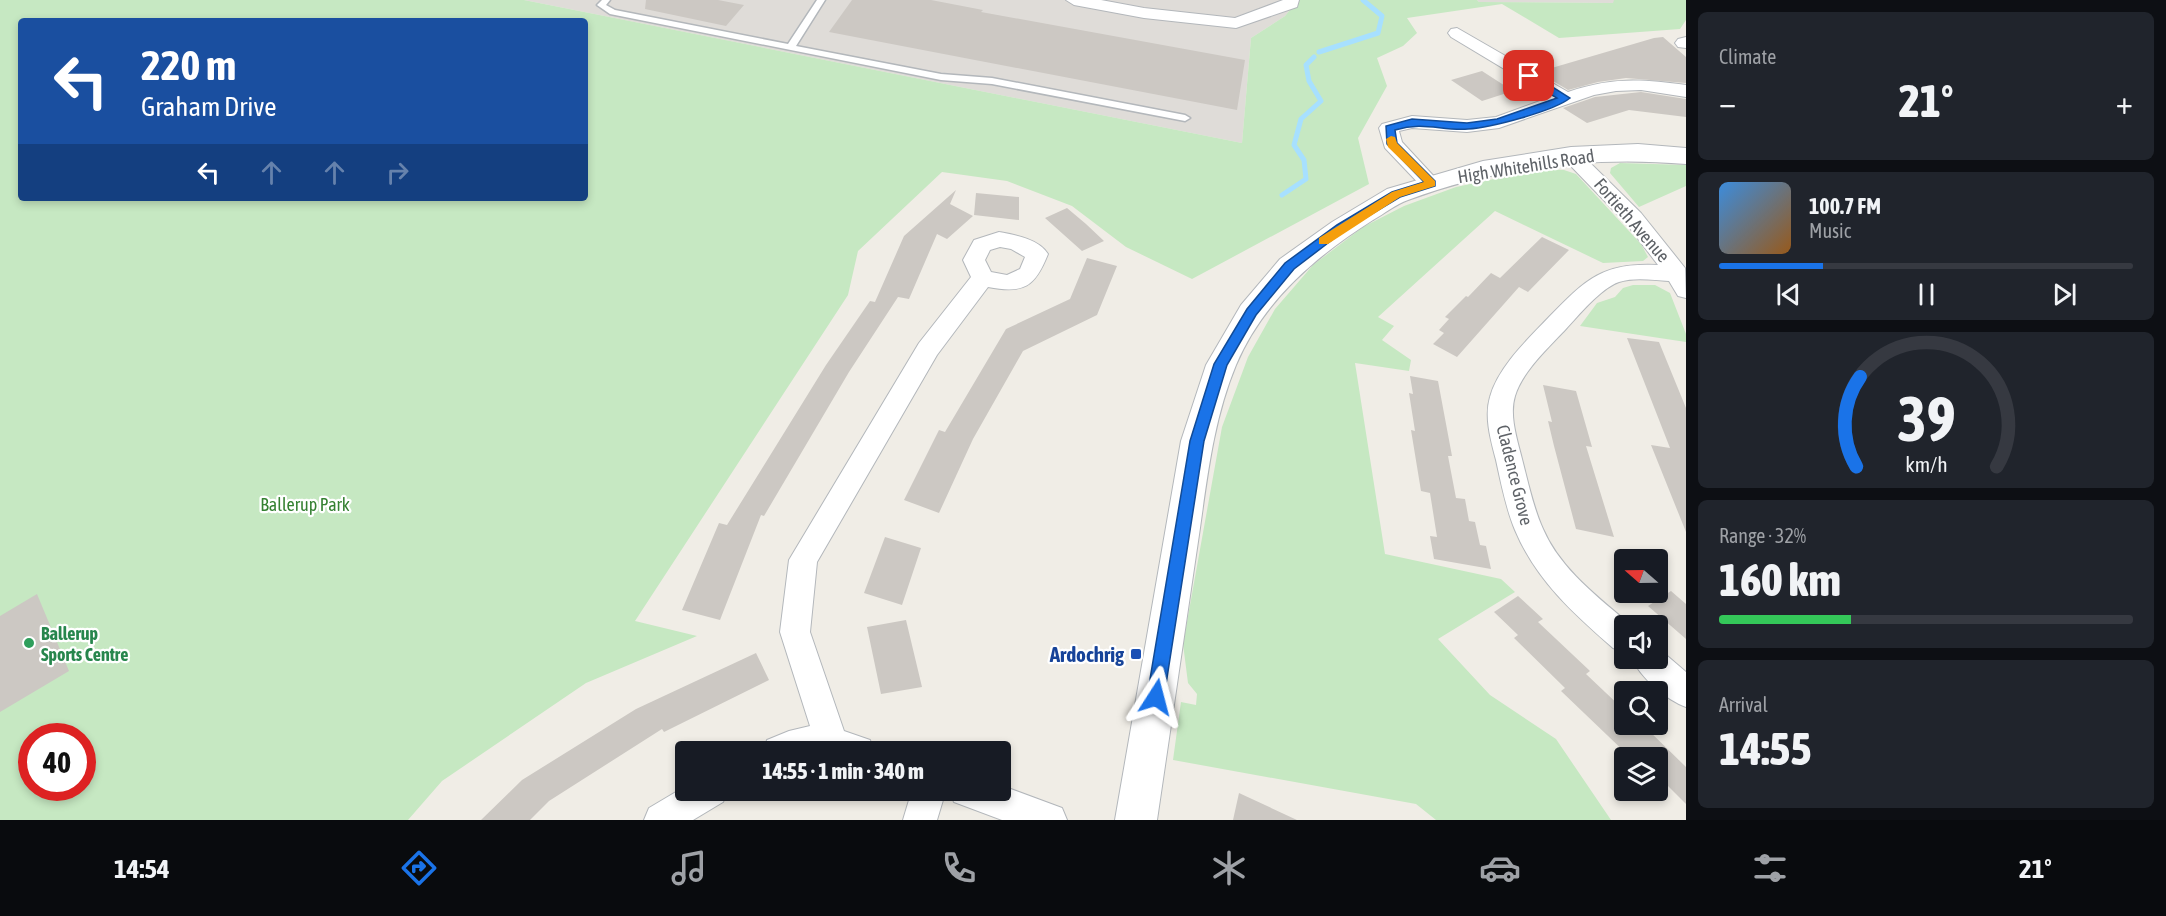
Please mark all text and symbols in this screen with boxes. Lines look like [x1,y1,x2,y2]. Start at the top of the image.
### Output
text: 220 m [141,41,236,89]
icon: left [42,42,120,120]
text: Climate [1719,45,1776,68]
pin [1503,50,1554,101]
icon: arrive [1512,59,1545,92]
text: 21° [1899,75,1953,127]
text: − [1719,83,1736,121]
text: + [2116,83,2133,121]
text: Graham Drive [141,91,277,122]
street label: High Whitehills Road [1456,145,1596,187]
icon: left [192,156,225,189]
icon: ahead [255,156,288,189]
icon: ahead [318,156,351,189]
icon: right [381,156,414,189]
street label: Fortieth Avenue [1590,174,1674,266]
text: 100.7 FM [1809,193,1881,219]
text: Music [1809,219,1851,242]
icon: previous [1772,278,1805,311]
icon: pause [1910,278,1943,311]
icon: next [2048,278,2081,311]
text: 39 [1897,383,1955,454]
street label: Cladence Grove [1492,423,1538,527]
text: km/h [1905,452,1947,477]
park label: Ballerup Park [260,494,350,515]
text: Range · 32% [1719,524,1806,547]
north arrow [1614,549,1668,603]
map controls [1614,549,1668,801]
text: 160 km [1719,554,1841,606]
button: sound [1614,615,1668,669]
place label: Ballerup Sports Centre [41,623,128,665]
marker: Ballerup Sports Centre [22,636,36,650]
place label: Ardochrig [1049,642,1125,666]
marker: Ardochrig [1129,647,1143,661]
position arrow [1124,665,1188,729]
button: search [1614,681,1668,735]
text: Arrival [1719,693,1768,716]
speed limit sign: 40 [18,723,96,801]
text: 14:55 [1719,723,1812,775]
button: layers [1614,747,1668,801]
text: 14:55 · 1 min · 340 m [762,758,924,784]
icon: directions [398,847,440,889]
icon: music [668,847,710,889]
icon: phone [938,847,980,889]
icon: climate [1208,847,1250,889]
icon: car [1479,847,1521,889]
icon: filters [1749,847,1791,889]
text: 14:54 [114,853,170,884]
text: 21° [2019,853,2052,884]

